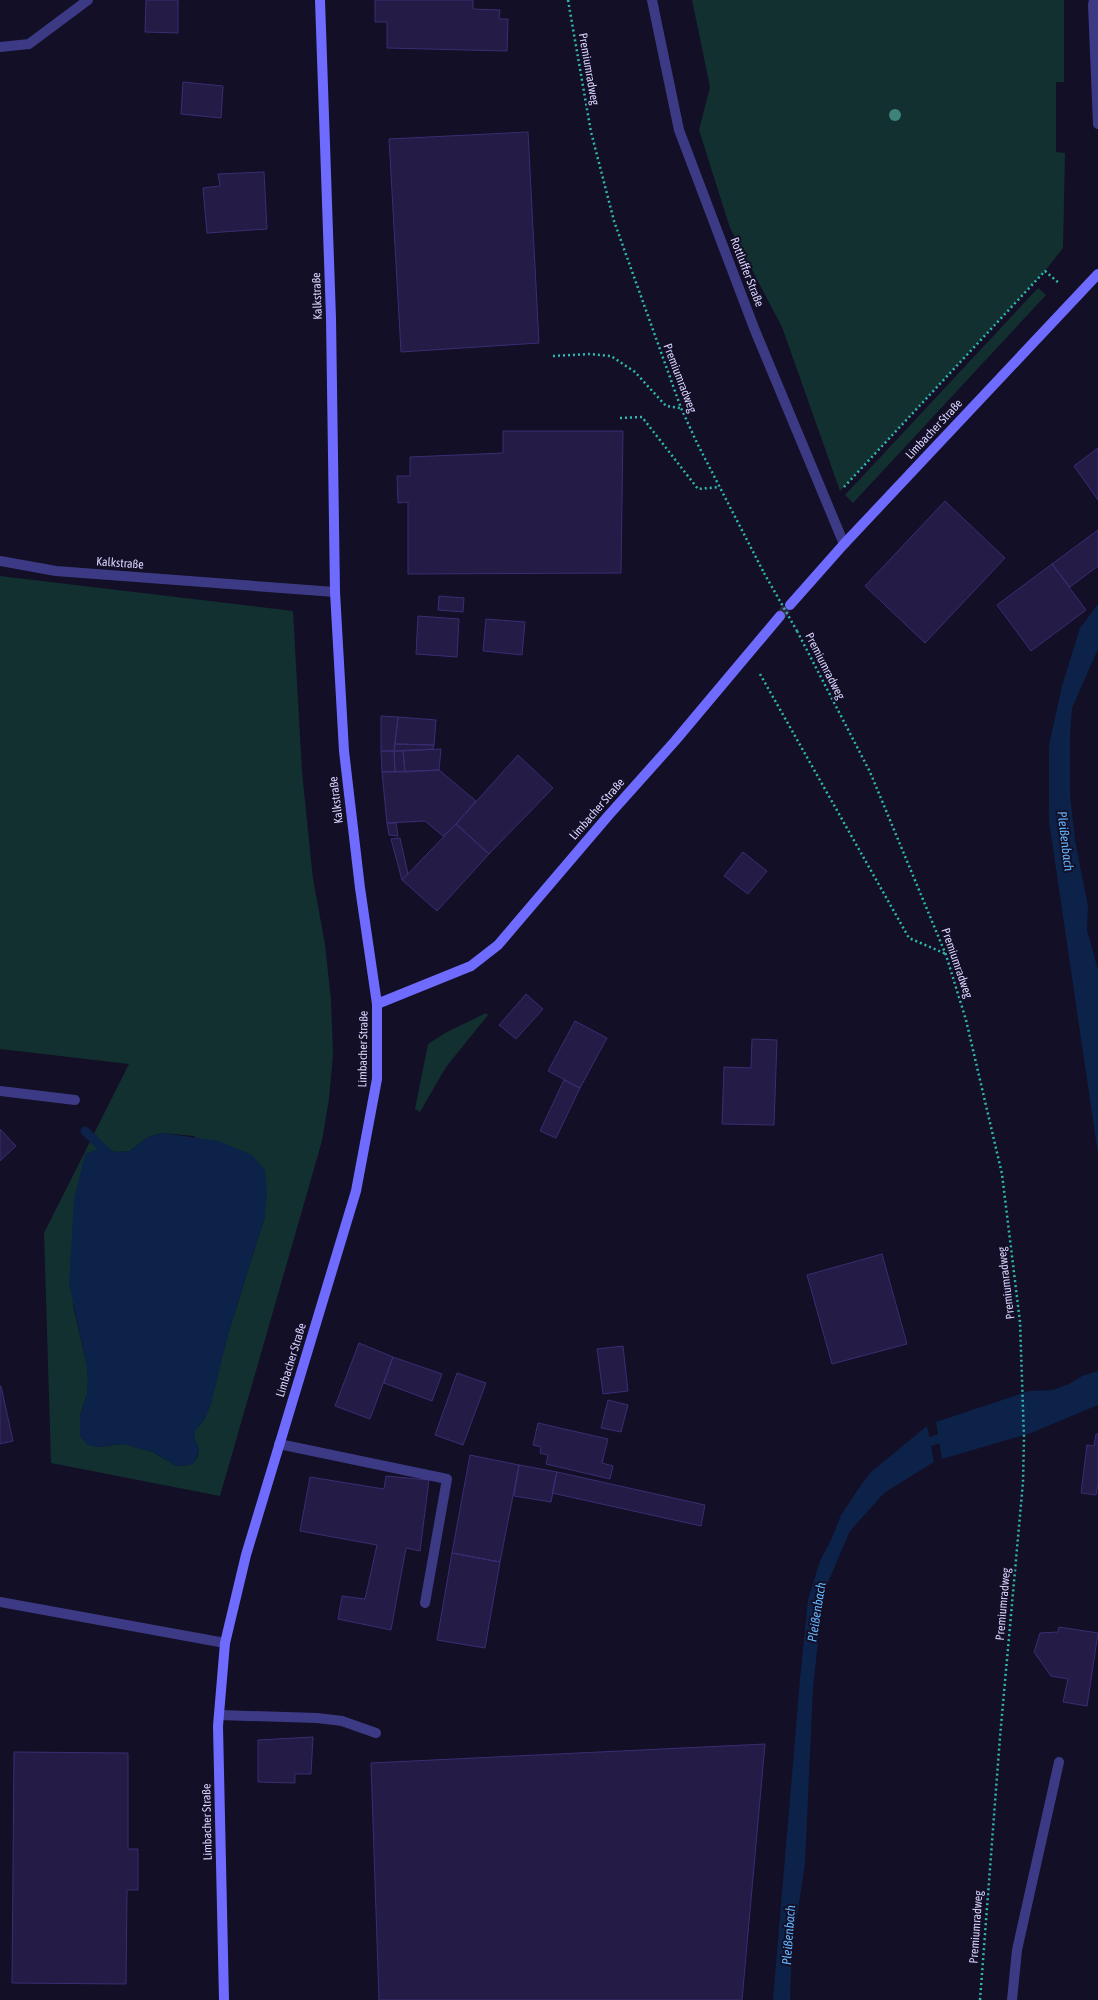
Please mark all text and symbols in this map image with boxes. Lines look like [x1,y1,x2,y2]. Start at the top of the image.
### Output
street label: Premiumradweg [576,32,602,107]
street label: Rottluffer Straße [727,235,767,309]
street label: Kalkstraße [309,272,325,320]
street label: Premiumradweg [660,341,700,415]
street label: Limbacher Straße [903,396,965,462]
street label: Kalkstraße [96,554,144,572]
street label: Premiumradweg [802,630,848,702]
street label: Limbacher Straße [567,775,627,843]
street label: Kalkstraße [326,776,346,824]
water label: Pleißenbach [1054,810,1077,873]
street label: Premiumradweg [939,926,976,1001]
street label: Limbacher Straße [355,1011,371,1087]
street label: Premiumradweg [995,1245,1017,1320]
street label: Limbacher Straße [273,1321,309,1399]
street label: Premiumradweg [993,1566,1013,1641]
water label: Pleißenbach [804,1581,829,1643]
street label: Limbacher Straße [199,1784,215,1860]
street label: Premiumradweg [966,1889,986,1964]
water label: Pleißenbach [779,1904,798,1966]

